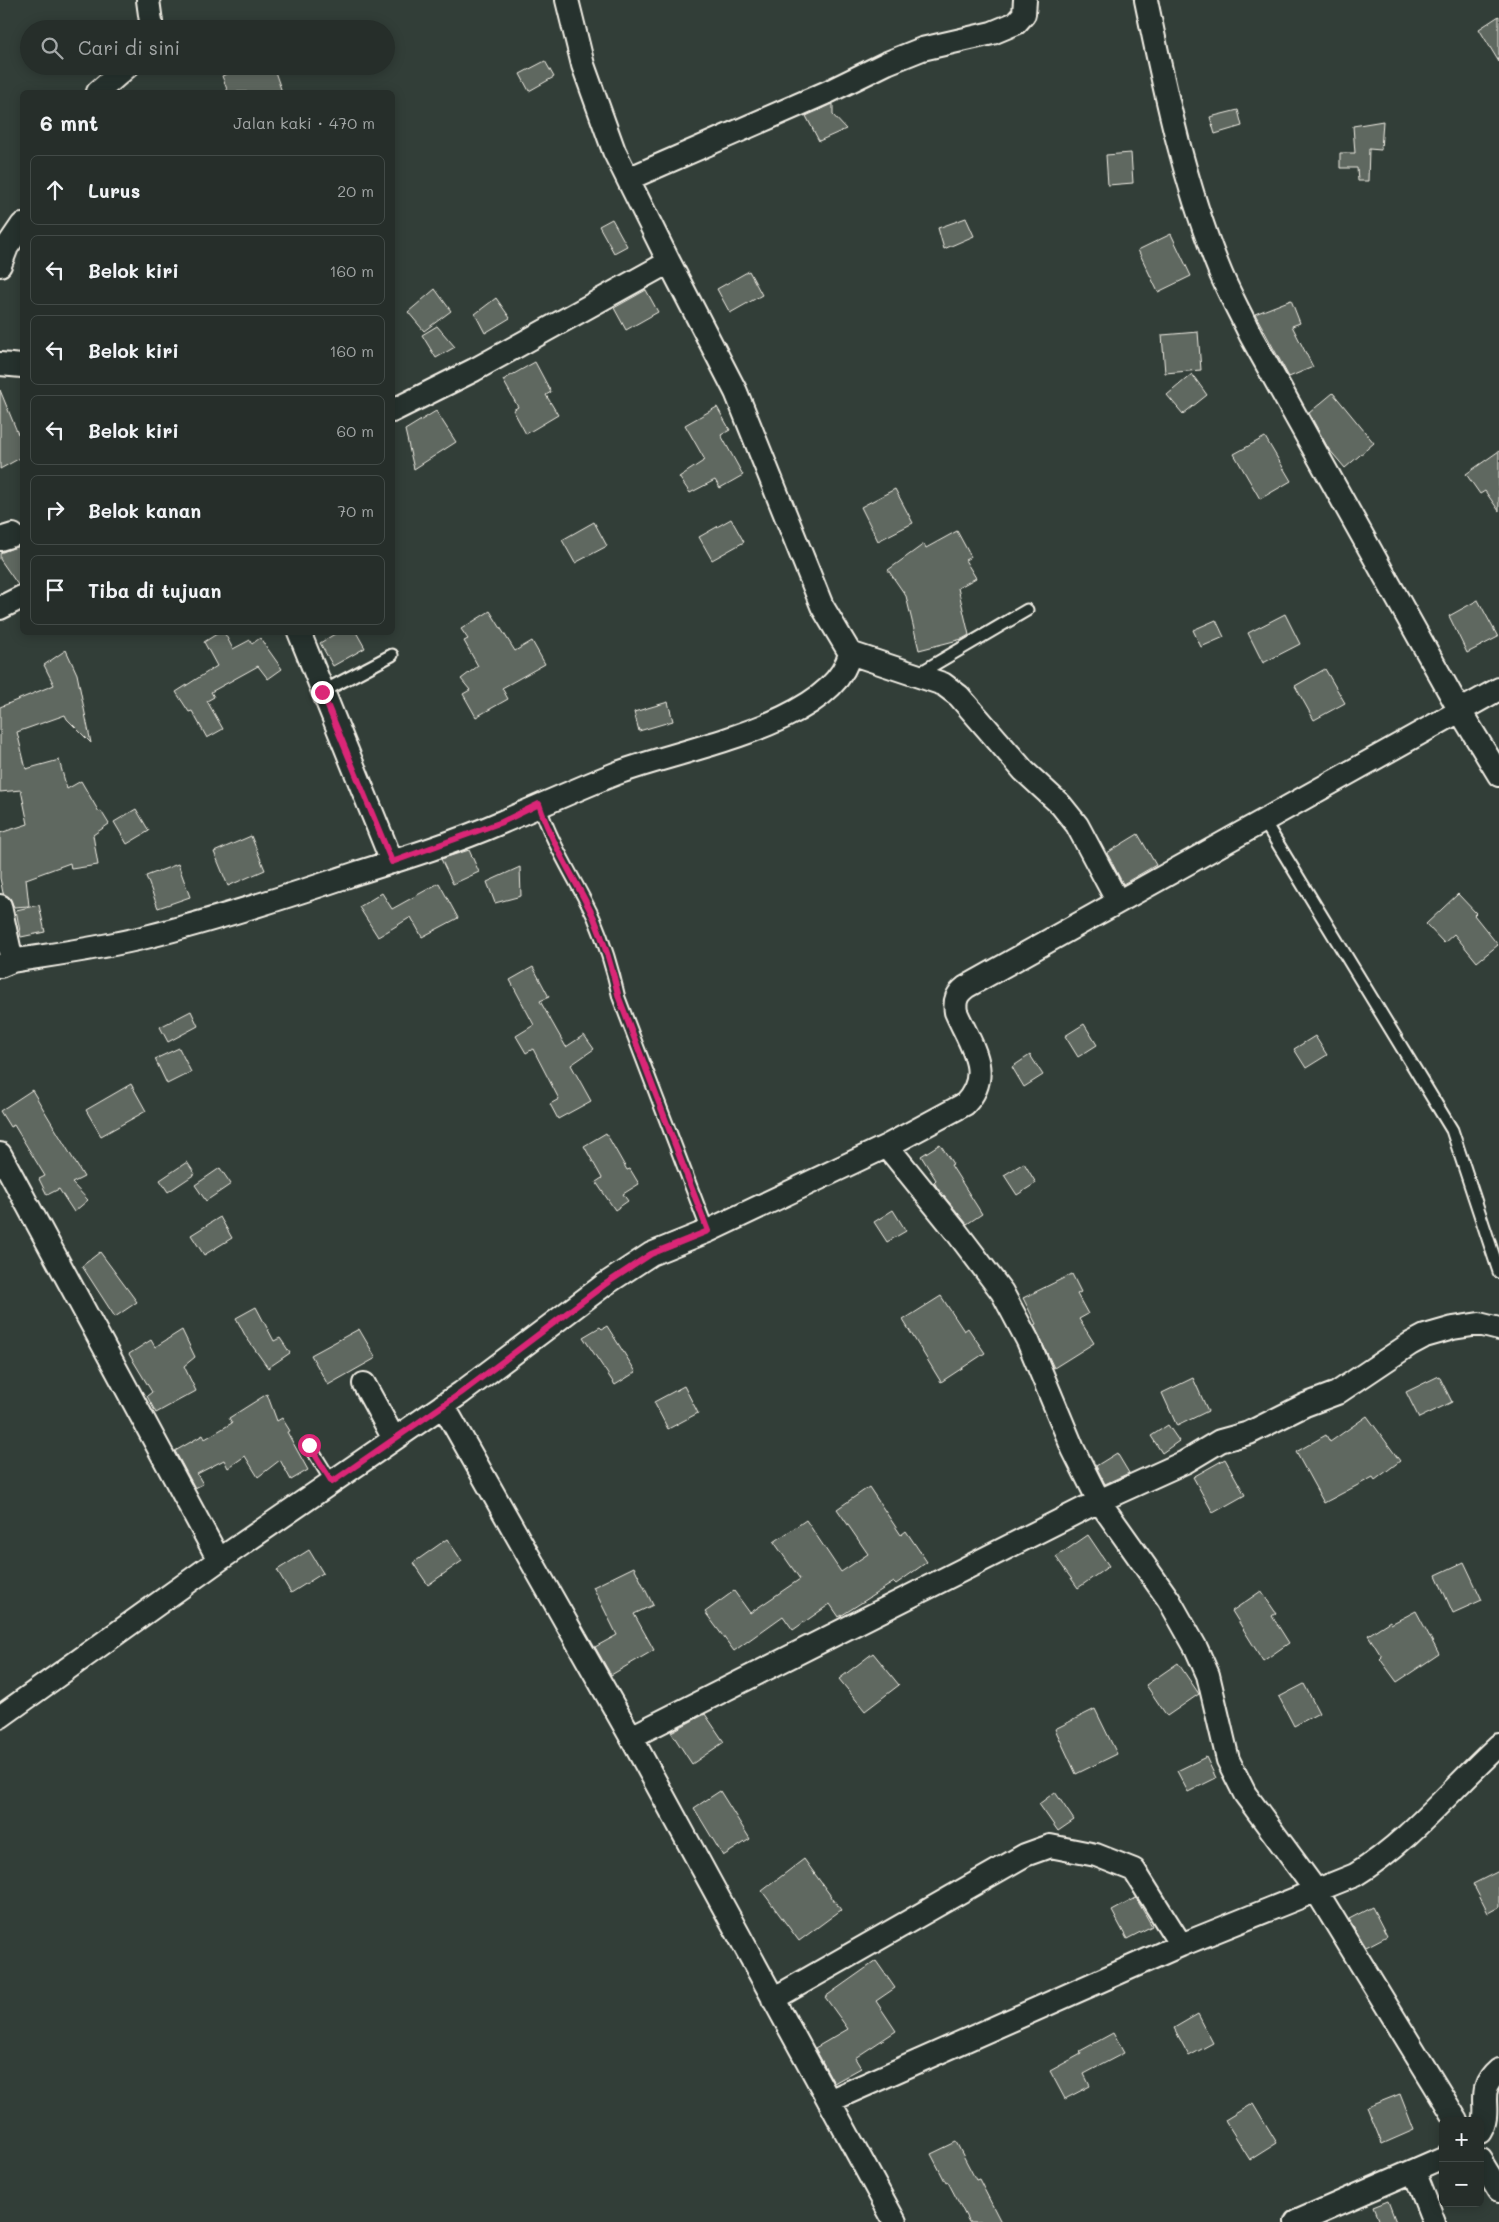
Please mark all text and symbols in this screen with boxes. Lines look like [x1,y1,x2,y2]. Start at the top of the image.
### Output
search box [20,20,395,75]
icon: search [38,34,66,62]
text: Cari di sini [78,35,180,60]
text: 6 mnt [40,109,98,136]
text: Jalan kaki · 470 m [233,112,375,133]
icon: ahead [41,176,69,204]
text: Lurus [88,178,140,203]
text: 20 m [337,180,374,201]
icon: left [41,256,69,284]
text: Belok kiri [88,258,179,283]
text: 160 m [329,260,374,281]
icon: left [41,336,69,364]
text: Belok kiri [88,338,179,363]
text: 160 m [329,340,374,361]
icon: left [41,416,69,444]
text: Belok kiri [88,418,179,443]
text: 60 m [337,420,374,441]
icon: right [41,496,69,524]
text: Belok kanan [88,498,201,523]
text: 70 m [337,500,374,521]
icon: arrive [41,576,69,604]
text: Tiba di tujuan [88,578,221,603]
route end [311,681,334,704]
route start [298,1434,321,1457]
map controls [1439,2117,1484,2207]
button: + [1439,2117,1484,2162]
button: − [1439,2162,1484,2207]

